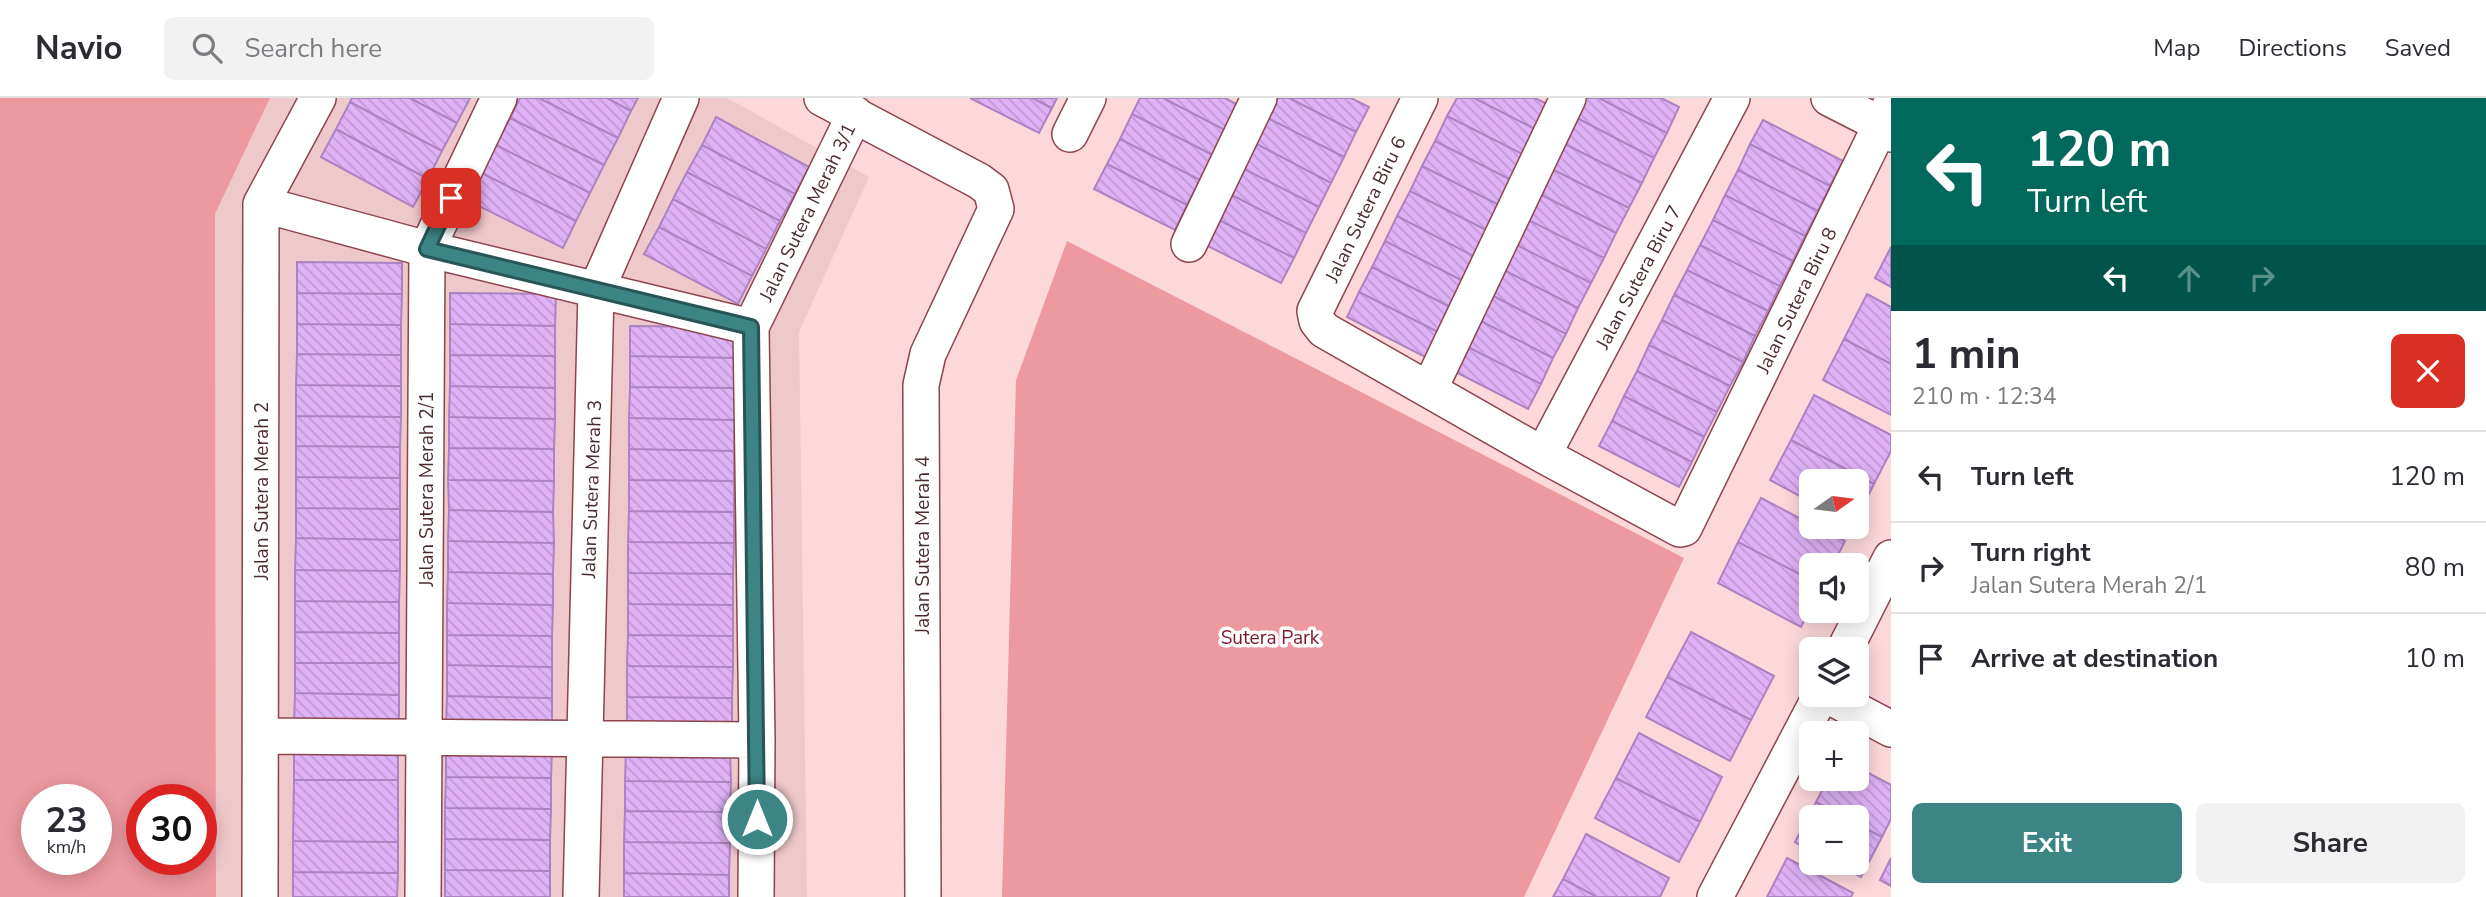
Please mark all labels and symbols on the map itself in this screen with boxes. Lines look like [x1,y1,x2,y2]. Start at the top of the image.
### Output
street label: Jalan Sutera Merah 3/1 [753,119,862,307]
street label: Jalan Sutera Biru 6 [1319,132,1412,288]
pin [421,168,481,228]
street label: Jalan Sutera Biru 7 [1590,201,1688,355]
street label: Jalan Sutera Biru 8 [1750,223,1843,379]
street label: Jalan Sutera Merah 2/1 [414,391,440,588]
street label: Jalan Sutera Merah 3 [576,399,608,580]
street label: Jalan Sutera Merah 2 [249,402,275,581]
street label: Jalan Sutera Merah 4 [910,456,936,635]
north arrow [1799,469,1869,539]
park label: Sutera Park [1221,625,1320,651]
position arrow [720,782,794,856]
speed limit sign: 30 [126,784,217,875]

